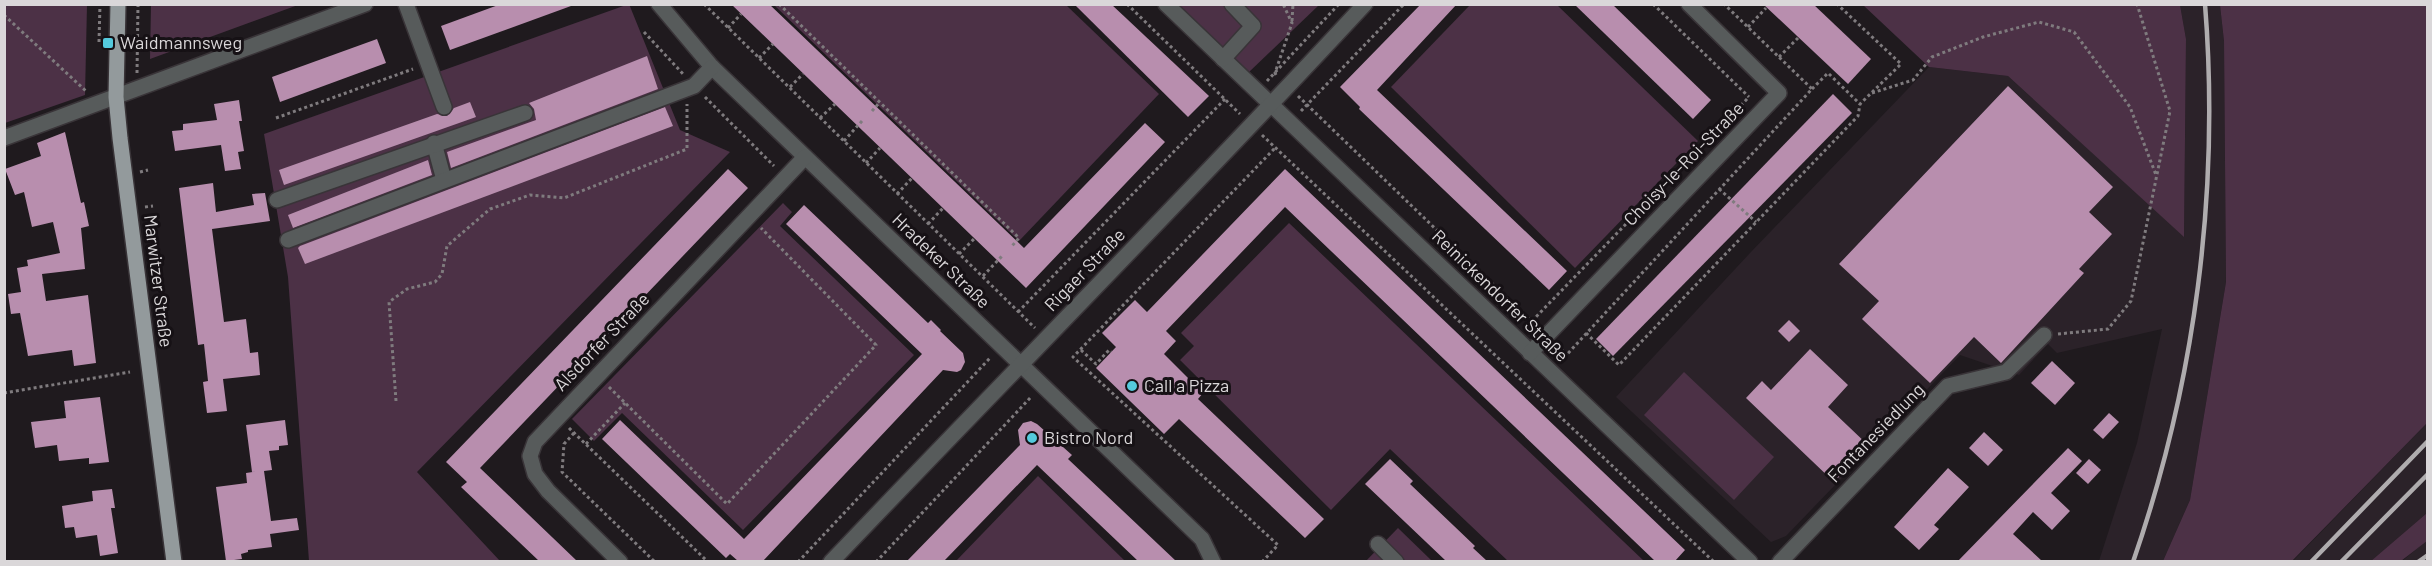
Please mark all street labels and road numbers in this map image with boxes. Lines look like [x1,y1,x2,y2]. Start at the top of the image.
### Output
street label: Choisy-le-Roi-Straße [1618,97,1748,230]
street label: Hradeker Straße [888,208,995,313]
street label: Marwitzer Straße [140,213,178,348]
street label: Rigaer Straße [1039,223,1129,315]
street label: Reinickendorfer Straße [1428,225,1573,366]
street label: Alsdorfer Straße [549,288,654,395]
street label: Fontanesiedlung [1822,378,1928,487]

